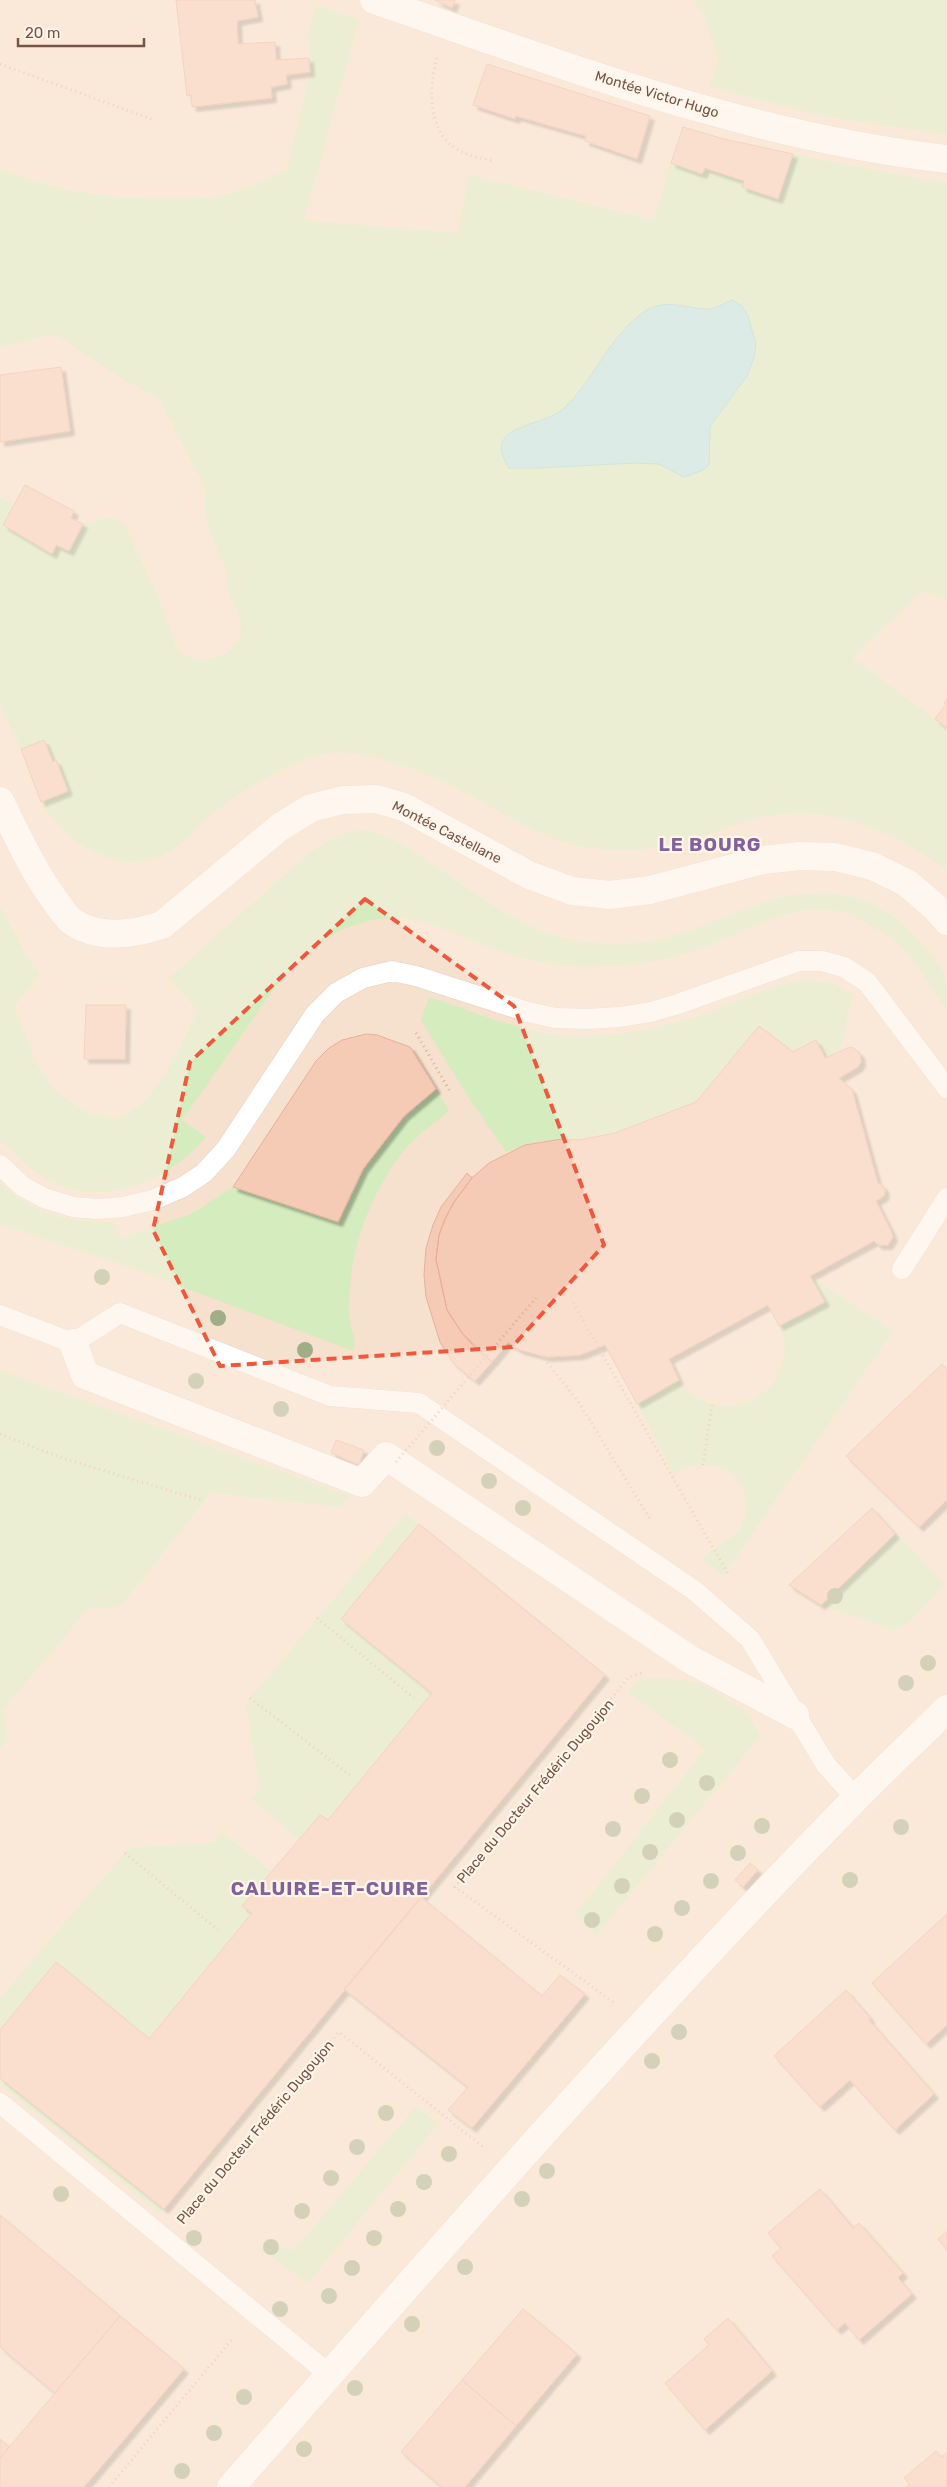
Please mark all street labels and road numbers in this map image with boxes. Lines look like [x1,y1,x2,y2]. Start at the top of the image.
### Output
street label: Montée Victor Hugo [593,68,721,121]
street label: Montée Castellane [389,798,504,867]
street label: Place du Docteur Frédéric Dugoujon [453,1696,617,1887]
street label: Place du Docteur Frédéric Dugoujon [173,2037,337,2228]

